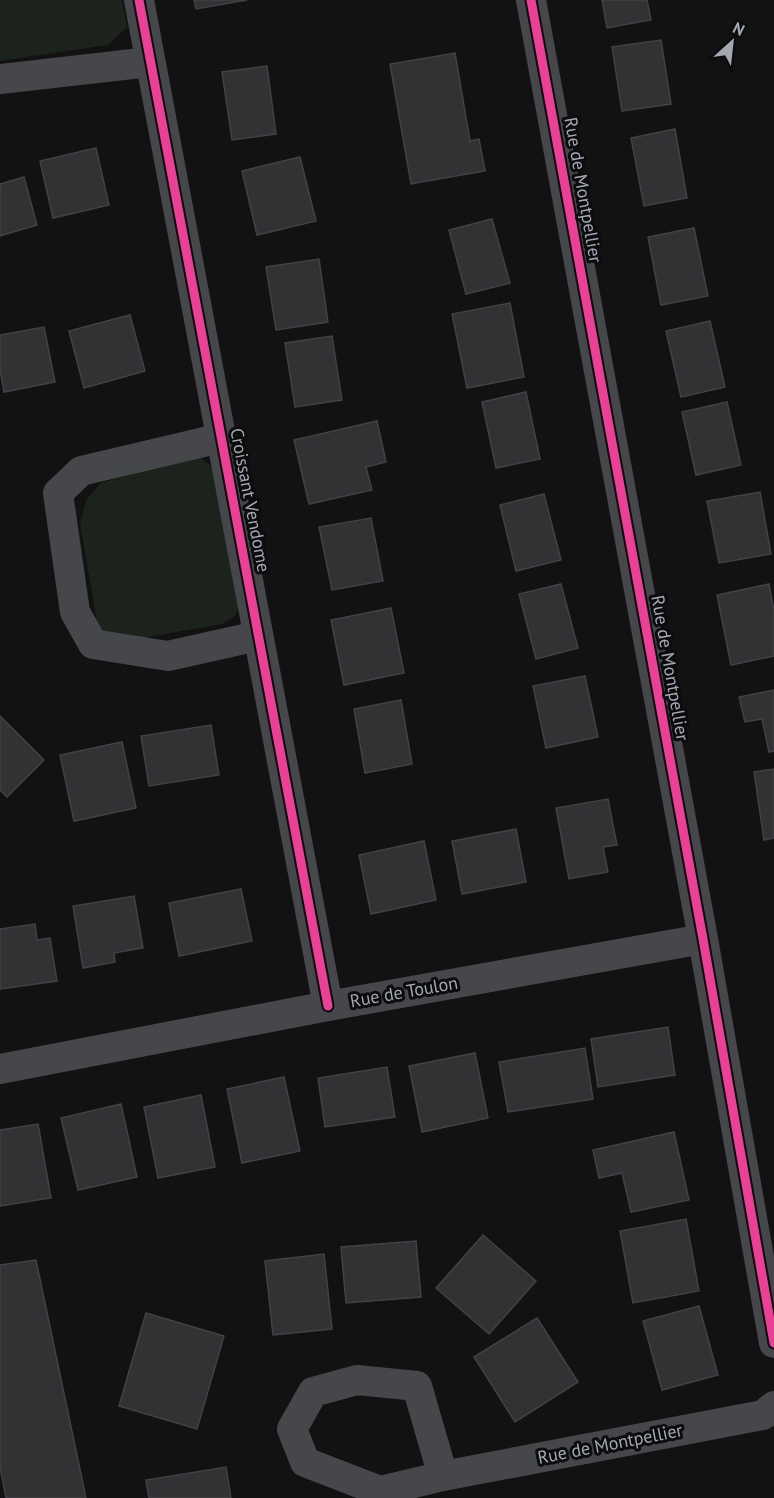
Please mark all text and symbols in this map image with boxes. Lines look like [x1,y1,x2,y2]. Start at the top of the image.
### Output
north arrow [702,12,762,72]
text: N [730,17,748,40]
street label: Rue de Montpellier [559,115,608,264]
street label: Croissant Vendome [225,426,276,574]
street label: Rue de Montpellier [646,593,695,742]
street label: Rue de Toulon [348,971,460,1012]
street label: Rue de Montpellier [535,1418,684,1469]

